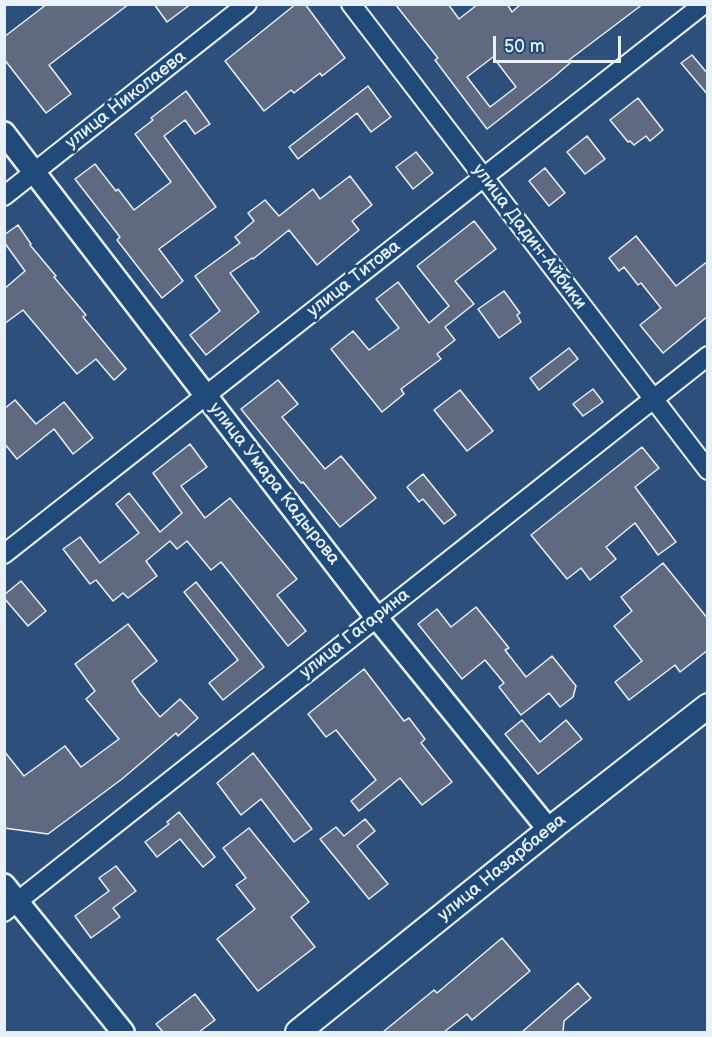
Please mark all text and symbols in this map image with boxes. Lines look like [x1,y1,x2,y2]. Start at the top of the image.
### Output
scale bar [496,24,624,62]
text: 50 m [504,36,545,57]
street label: улица Николаева [61,46,191,154]
street label: улица Дадин-Айбики [467,160,591,314]
street label: улица Титова [303,236,405,322]
street label: улица Умара Кадырова [204,398,344,570]
street label: улица Гагарина [296,584,414,684]
street label: улица Назарбаева [434,810,570,926]

